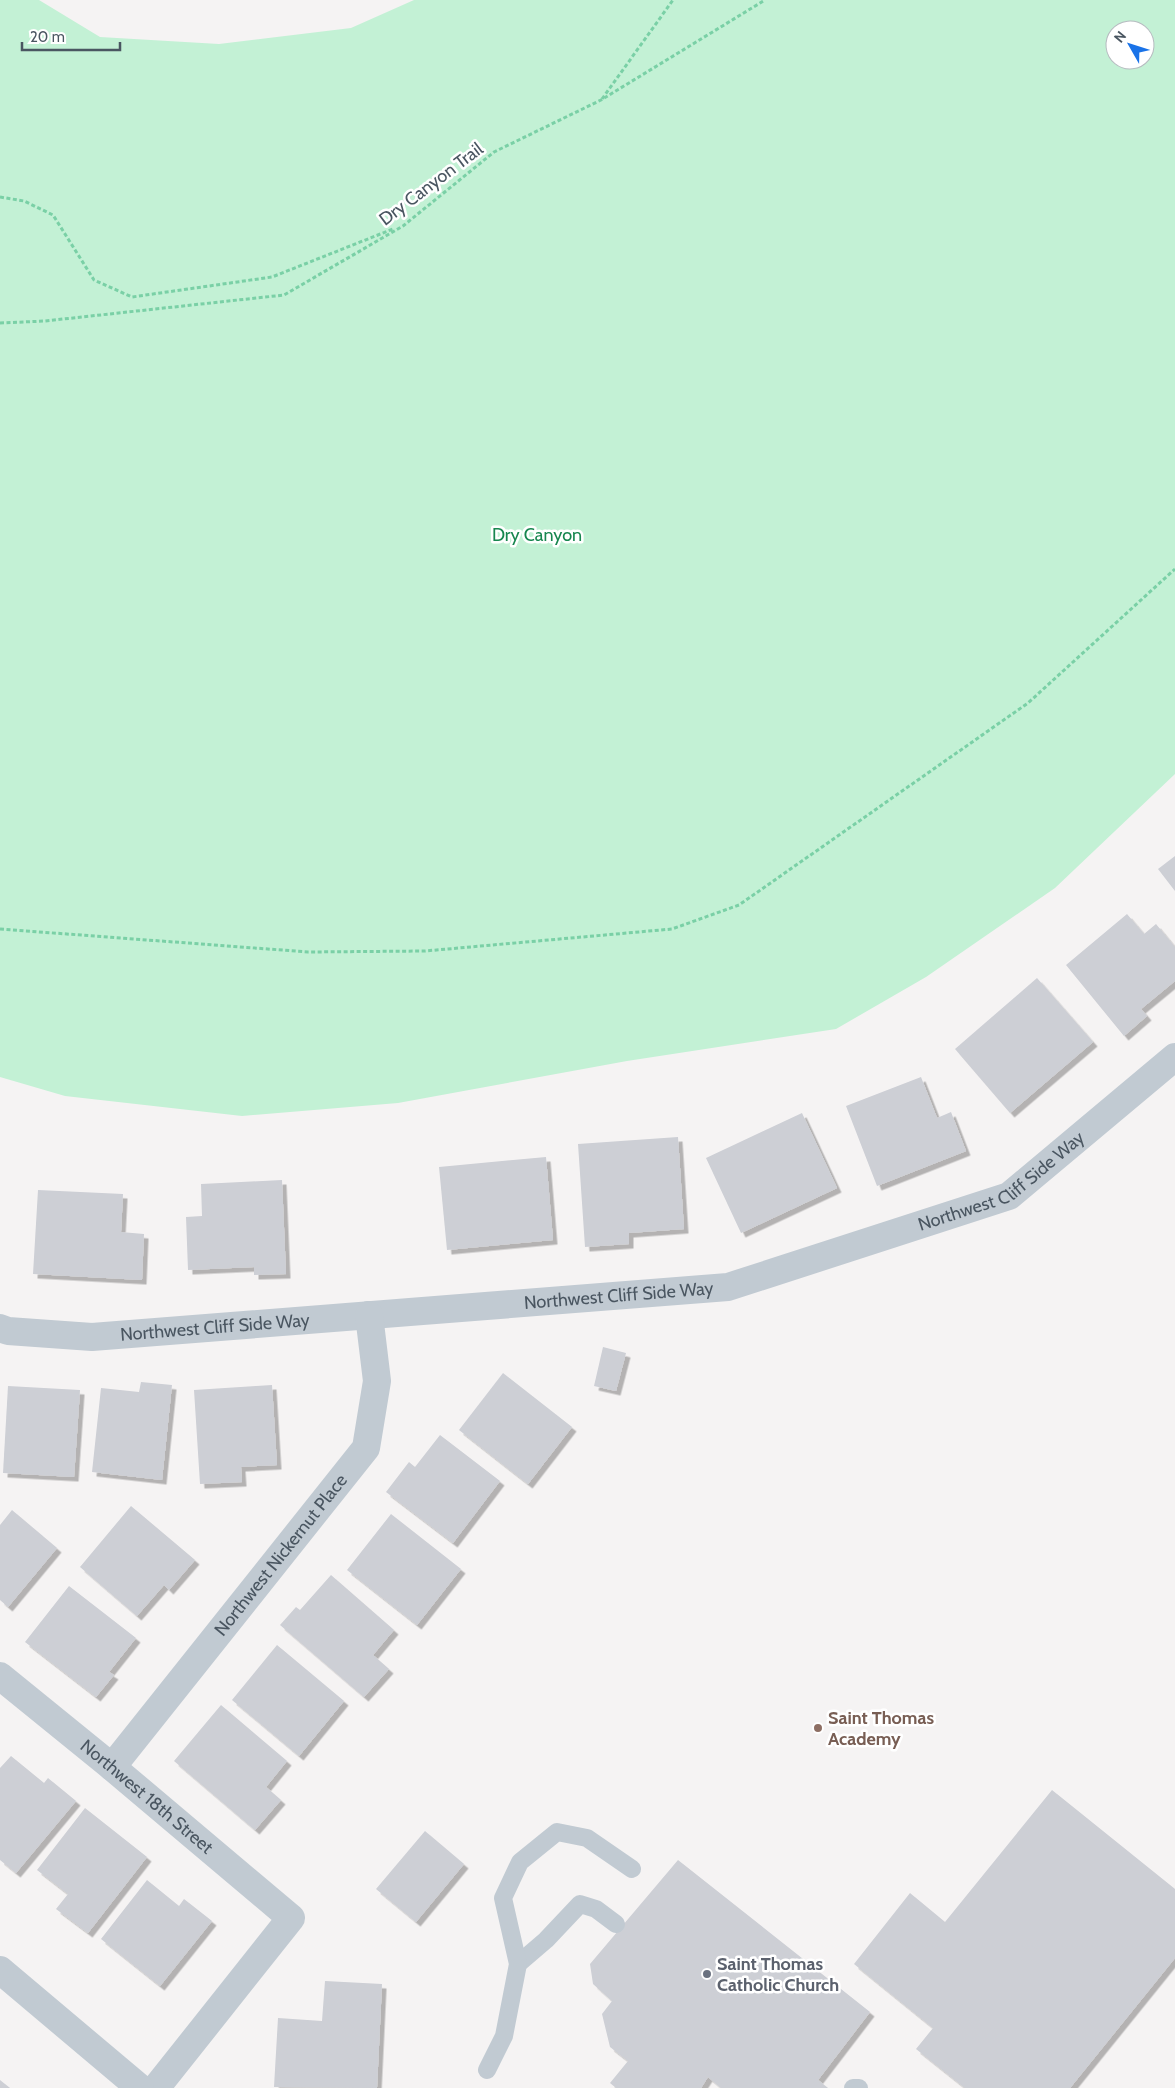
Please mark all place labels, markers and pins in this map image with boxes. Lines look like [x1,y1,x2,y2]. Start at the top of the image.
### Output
place label: Saint Thomas Academy [828,1707,934,1750]
marker: Saint Thomas Academy [812,1722,824,1734]
place label: Saint Thomas Catholic Church [717,1953,839,1996]
marker: Saint Thomas Catholic Church [701,1968,713,1980]

